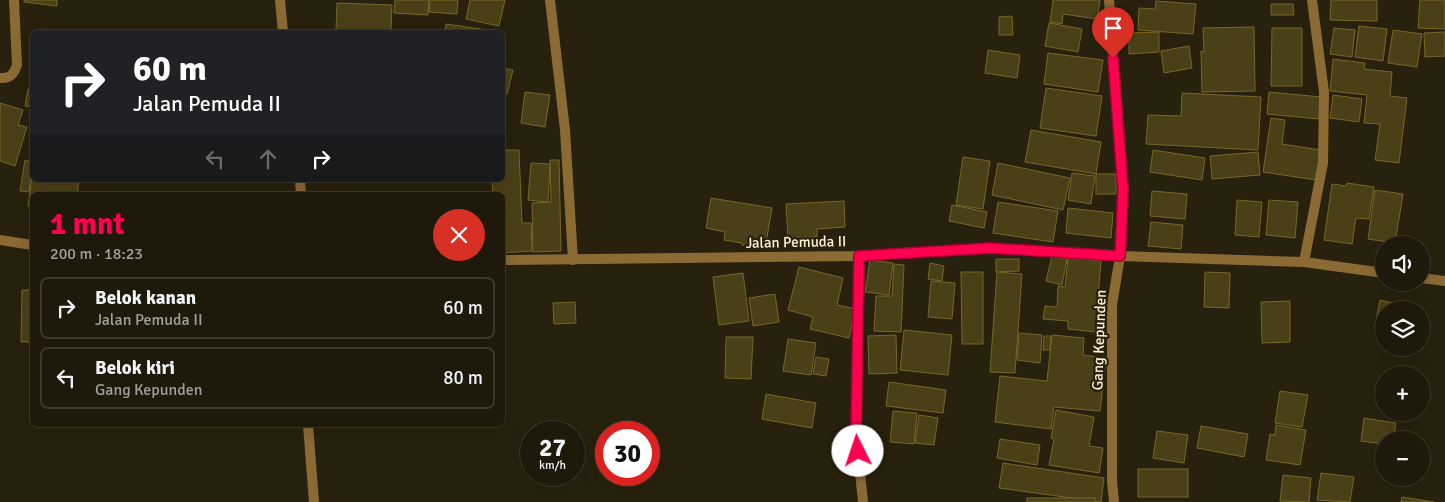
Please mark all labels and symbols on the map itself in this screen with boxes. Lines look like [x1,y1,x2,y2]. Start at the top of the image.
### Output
pin [1092,7,1134,58]
street label: Jalan Pemuda II [745,232,847,252]
street label: Gang Kepunden [1088,289,1110,391]
speed limit sign: 30 [595,421,660,486]
position arrow [831,424,883,476]

